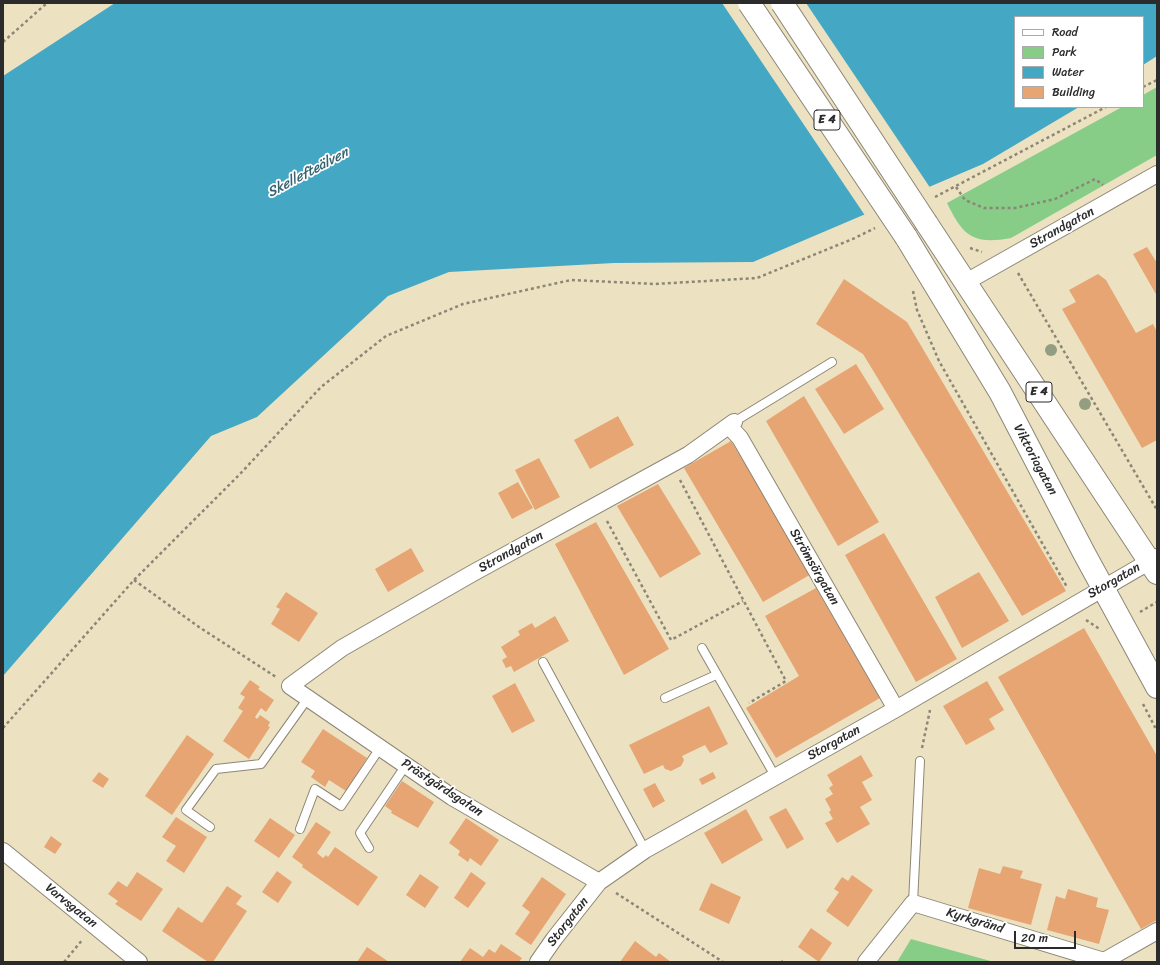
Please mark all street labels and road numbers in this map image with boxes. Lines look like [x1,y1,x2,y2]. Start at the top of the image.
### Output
road number: E 4 [814,110,840,130]
street label: Strandgatan [1027,204,1097,252]
road number: E 4 [1026,382,1052,402]
street label: Viktoriagatan [1010,422,1060,498]
street label: Strömsörgatan [786,526,842,608]
street label: Strandgatan [476,528,546,576]
street label: Storgatan [1085,560,1143,602]
street label: Storgatan [805,722,863,764]
street label: Prästgårdsgatan [398,756,486,820]
street label: Varvsgatan [42,880,100,932]
street label: Storgatan [544,894,592,950]
street label: Kyrkgränd [944,905,1006,937]

